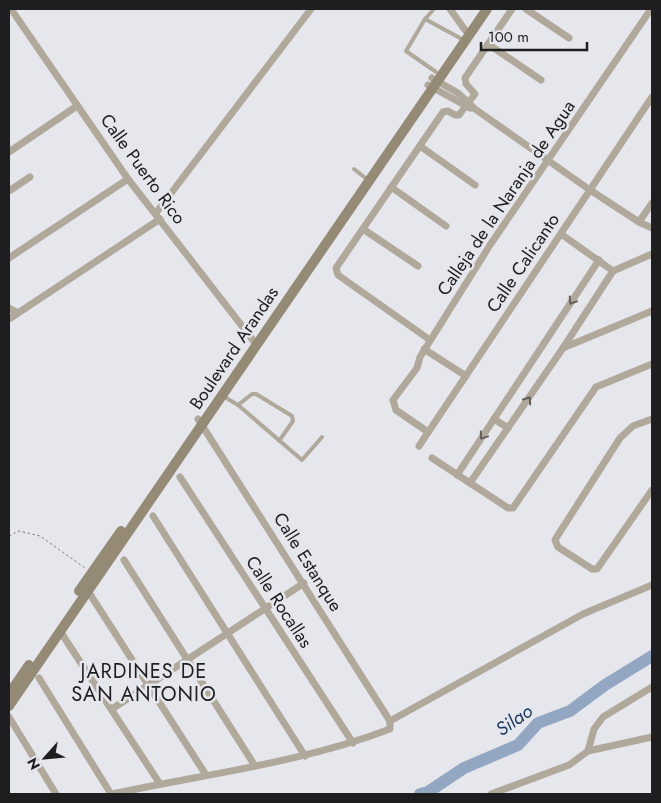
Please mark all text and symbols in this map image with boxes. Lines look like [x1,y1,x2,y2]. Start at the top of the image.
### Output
scale bar [481,20,587,52]
text: 100 m [488,26,529,48]
street label: Calleja de la Naranja de Agua [431,95,581,301]
street label: Calle Puerto Rico [94,108,192,230]
street label: Calle Calicanto [480,208,566,318]
street label: Boulevard Arandas [183,281,285,415]
one-way arrow [569,296,579,305]
one-way arrow [522,396,531,406]
one-way arrow [479,431,489,440]
street label: Calle Estanque [267,507,349,617]
street label: Calle Rocallas [239,551,319,653]
district label: JARDINES DE SAN ANTONIO [71,657,217,709]
water label: Silao [490,698,538,742]
north arrow [20,733,70,783]
text: N [22,754,45,773]

